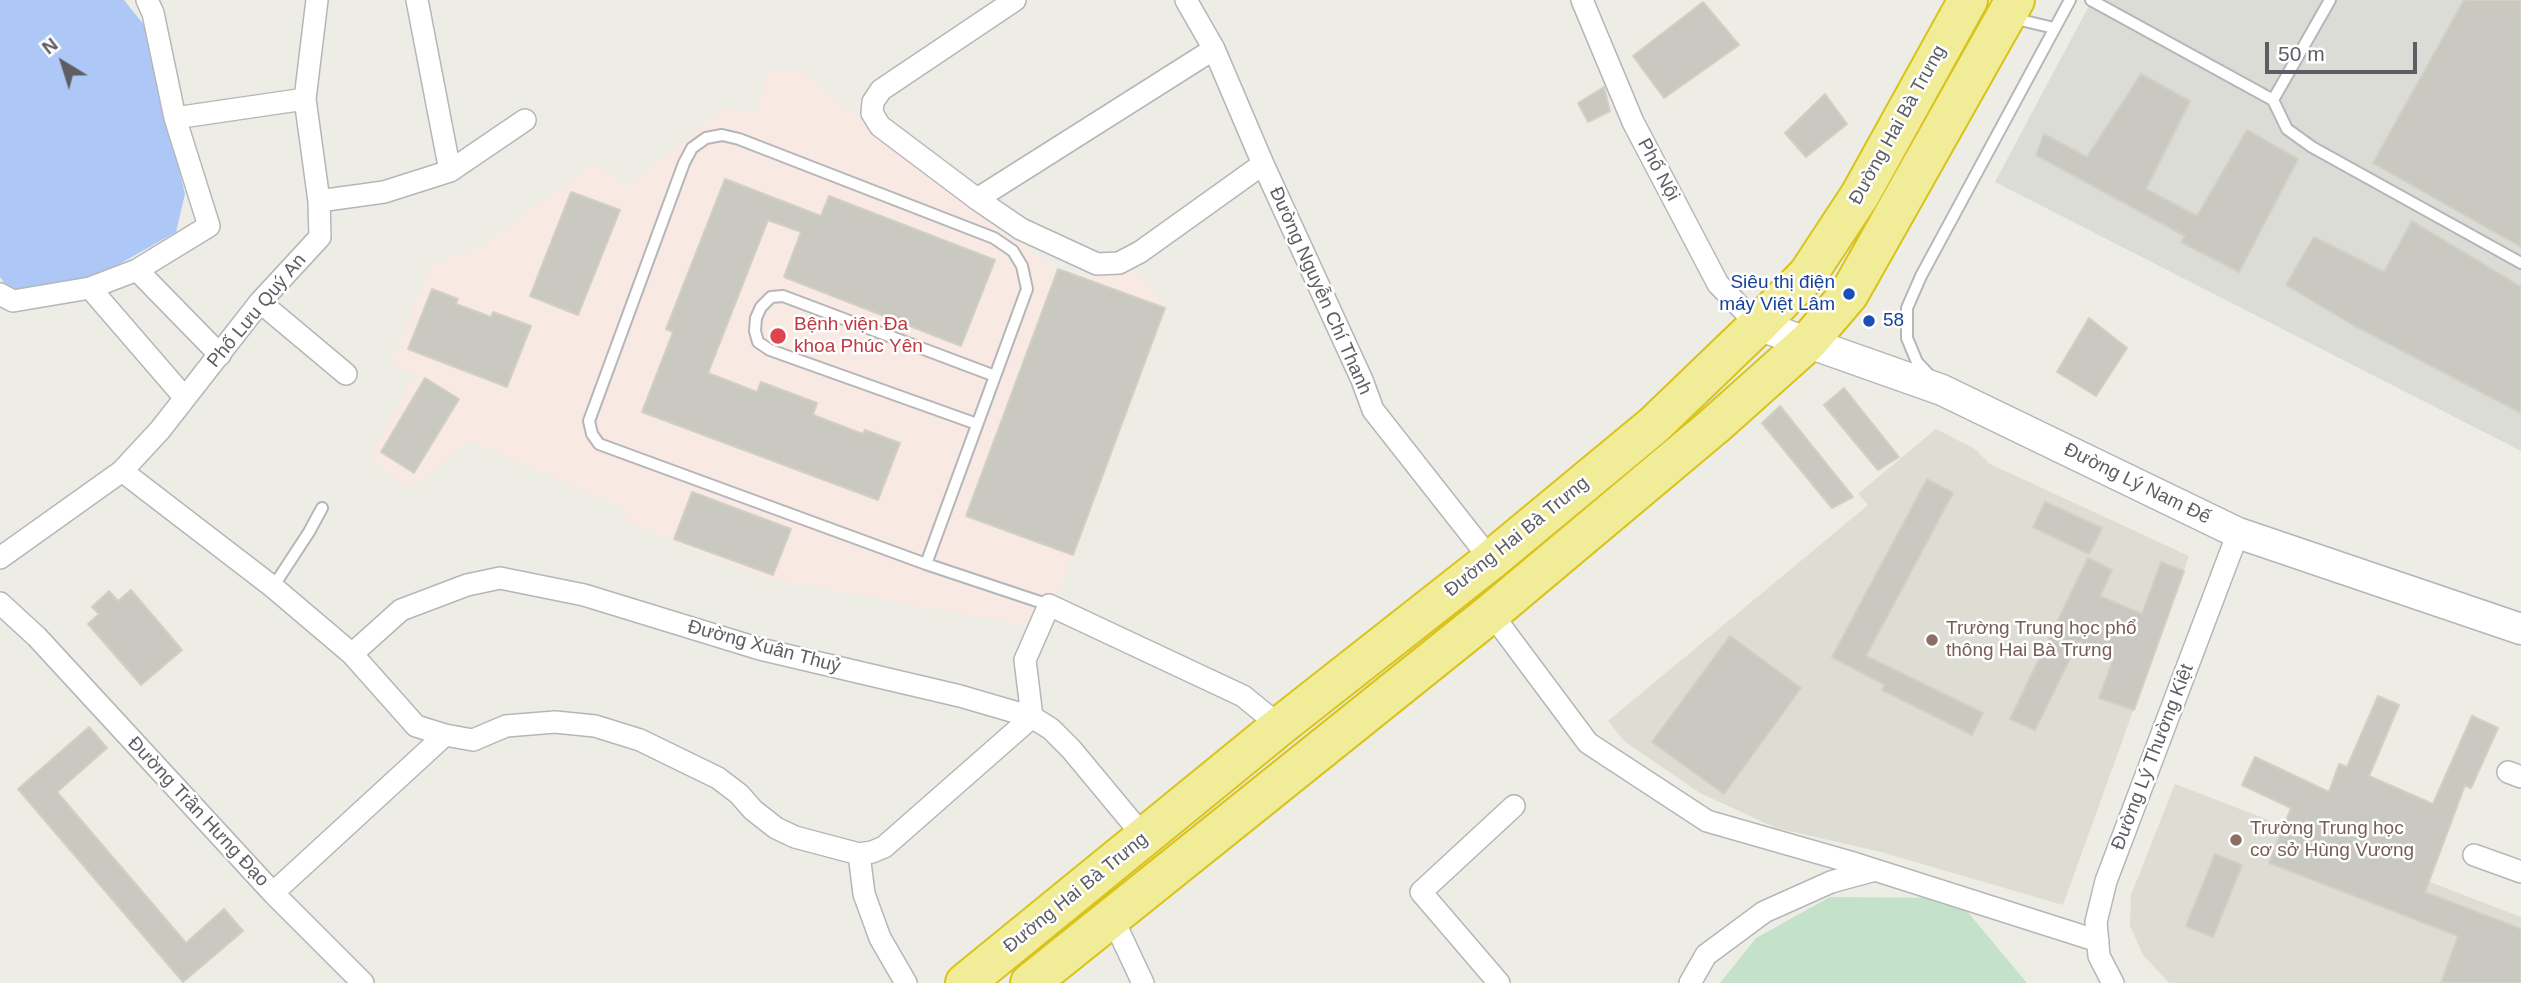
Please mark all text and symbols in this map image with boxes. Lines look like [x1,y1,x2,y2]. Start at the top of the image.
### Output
north arrow [28,28,98,98]
scale bar [2269,28,2421,72]
text: N [38,34,62,59]
street label: Đường Hai Bà Trưng [1845,41,1951,209]
text: 50 m [2278,42,2325,65]
street label: Phố Nội [1632,135,1684,205]
street label: Đường Nguyễn Chí Thanh [1264,184,1376,398]
street label: Phố Lưu Quý An [203,249,311,373]
place label: Siêu thị điện máy Việt Lâm [1719,272,1835,316]
marker: Siêu thị điện máy Việt Lâm [1841,286,1857,302]
place label: 58 [1883,310,1904,332]
marker: 58 [1861,313,1877,329]
place label: Bệnh viện Đa khoa Phúc Yên [794,314,923,358]
marker: Bệnh viện Đa khoa Phúc Yên [768,326,788,346]
street label: Đường Lý Nam Đế [2060,439,2214,529]
street label: Đường Hai Bà Trưng [1440,472,1594,602]
street label: Đường Xuân Thuỷ [685,616,843,678]
place label: Trường Trung học phổ thông Hai Bà Trưng [1946,618,2137,662]
marker: Trường Trung học phổ thông Hai Bà Trưng [1924,632,1940,648]
street label: Đường Lý Thường Kiệt [2107,661,2199,853]
street label: Đường Trần Hưng Đạo [123,732,273,892]
place label: Trường Trung học cơ sở Hùng Vương [2250,818,2414,862]
street label: Đường Hai Bà Trưng [999,828,1153,958]
marker: Trường Trung học cơ sở Hùng Vương [2228,832,2244,848]

